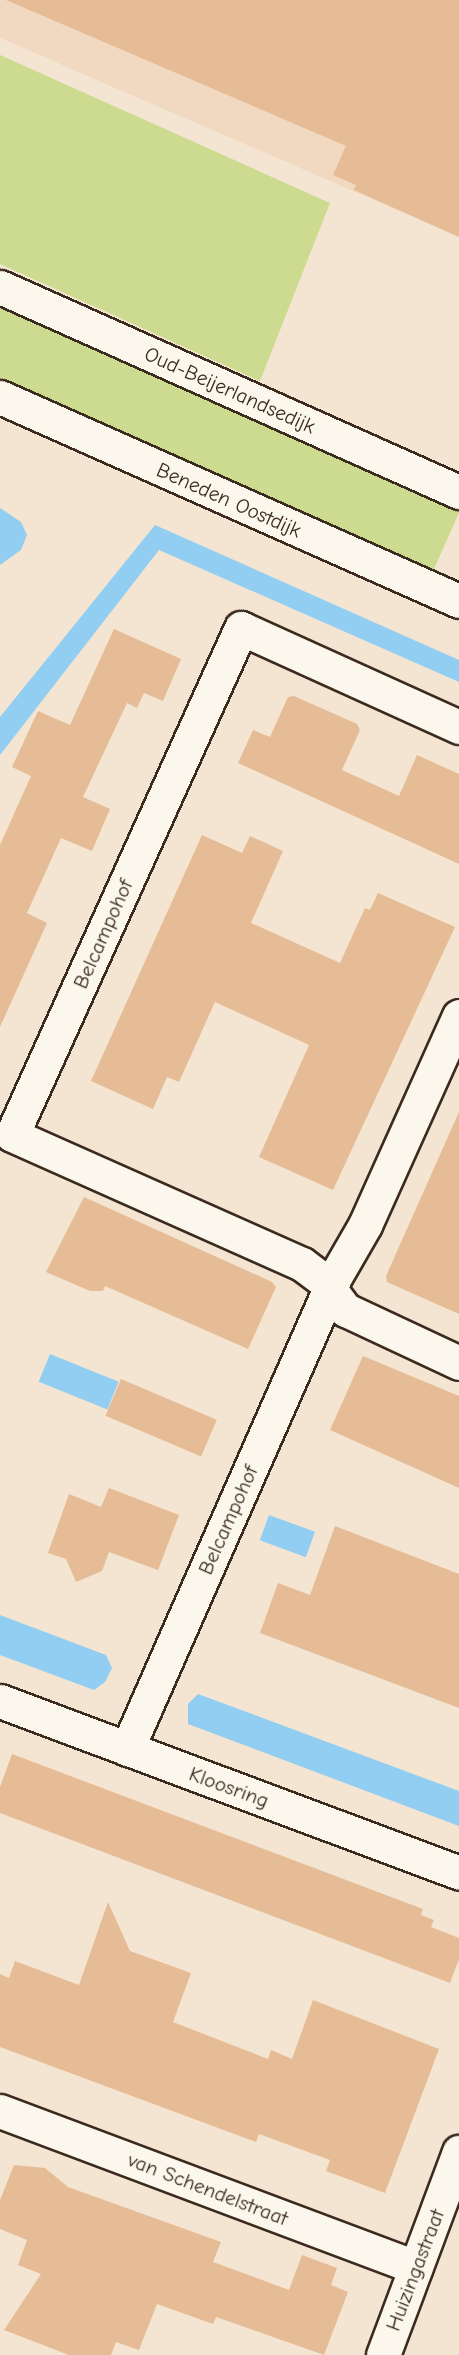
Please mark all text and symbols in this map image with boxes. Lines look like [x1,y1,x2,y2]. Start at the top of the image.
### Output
street label: Oud-Beijerlandsedijk [141,341,319,439]
street label: Beneden Oostdijk [153,457,305,543]
street label: Belcampohof [68,875,138,993]
street label: Belcampohof [193,1461,263,1579]
street label: Kloosring [186,1761,272,1813]
street label: van Schendelstraat [124,2147,292,2231]
street label: Huizingastraat [380,2206,450,2334]

